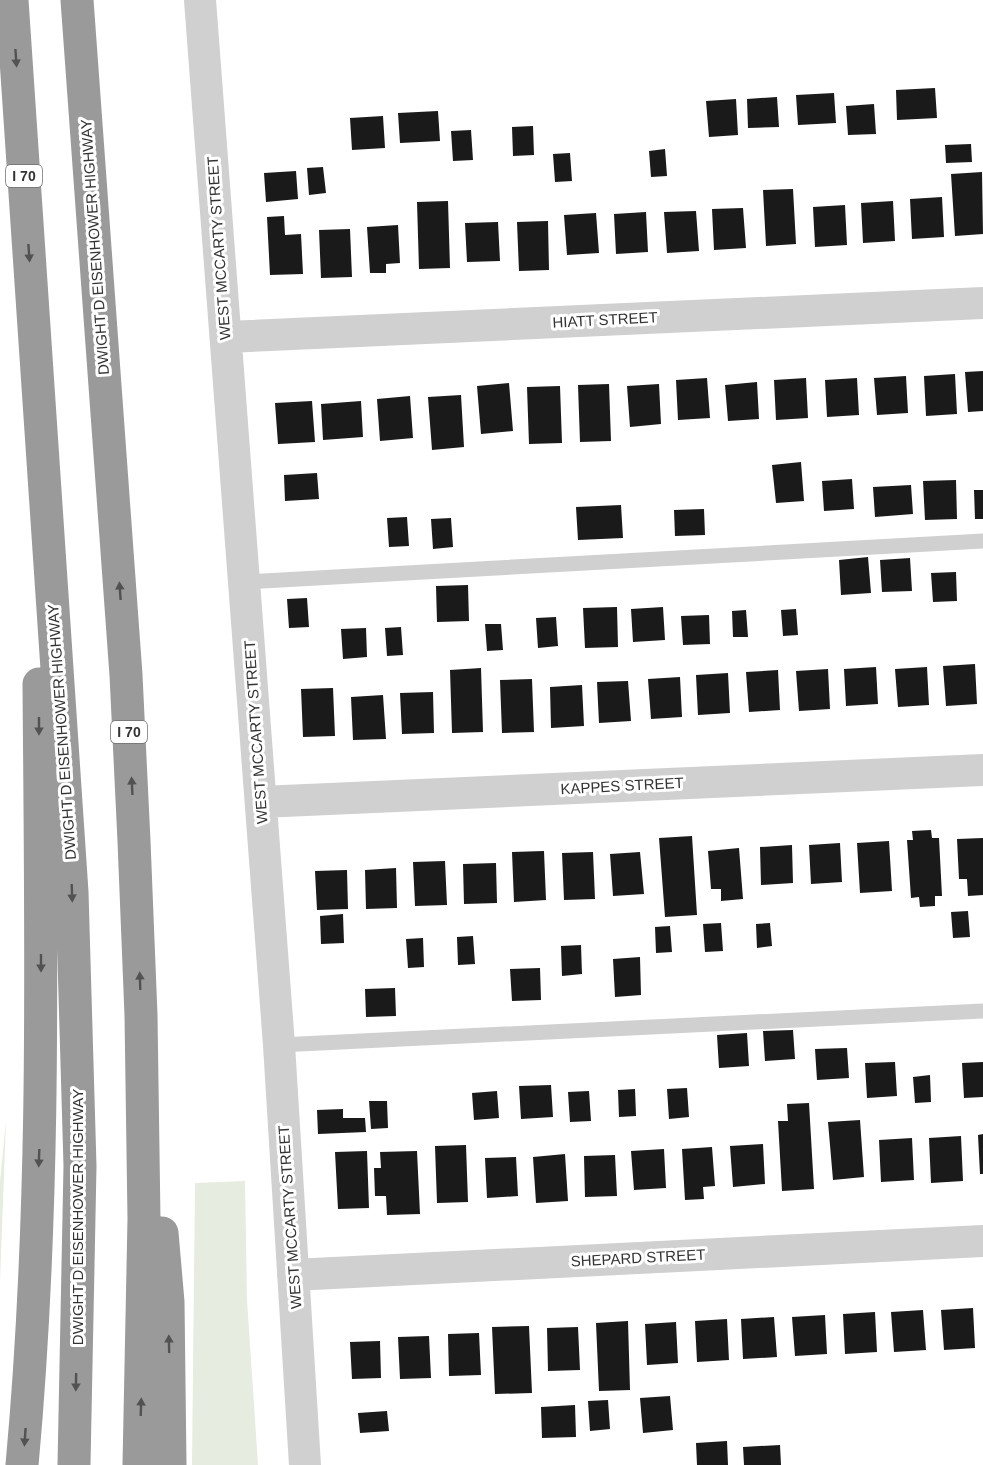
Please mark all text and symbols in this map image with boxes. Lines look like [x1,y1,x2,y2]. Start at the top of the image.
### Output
one-way arrow [11,49,20,68]
street label: DWIGHT D EISENHOWER HIGHWAY [77,119,112,376]
street label: WEST MCCARTY STREET [204,156,233,341]
road number: I 70 [6,165,42,187]
one-way arrow [24,243,34,262]
street label: HIATT STREET [552,308,658,331]
one-way arrow [115,582,125,601]
street label: DWIGHT D EISENHOWER HIGHWAY [44,604,79,861]
street label: WEST MCCARTY STREET [241,640,270,825]
one-way arrow [34,717,44,736]
road number: I 70 [111,721,147,743]
street label: KAPPES STREET [560,774,684,797]
one-way arrow [127,776,137,795]
one-way arrow [68,883,77,902]
one-way arrow [36,954,46,973]
one-way arrow [135,971,145,990]
street label: DWIGHT D EISENHOWER HIGHWAY [69,1089,86,1345]
street label: WEST MCCARTY STREET [275,1125,304,1310]
one-way arrow [35,1149,44,1168]
street label: SHEPARD STREET [570,1245,706,1270]
one-way arrow [164,1334,174,1353]
one-way arrow [72,1372,81,1391]
one-way arrow [136,1397,145,1416]
one-way arrow [20,1427,29,1446]

